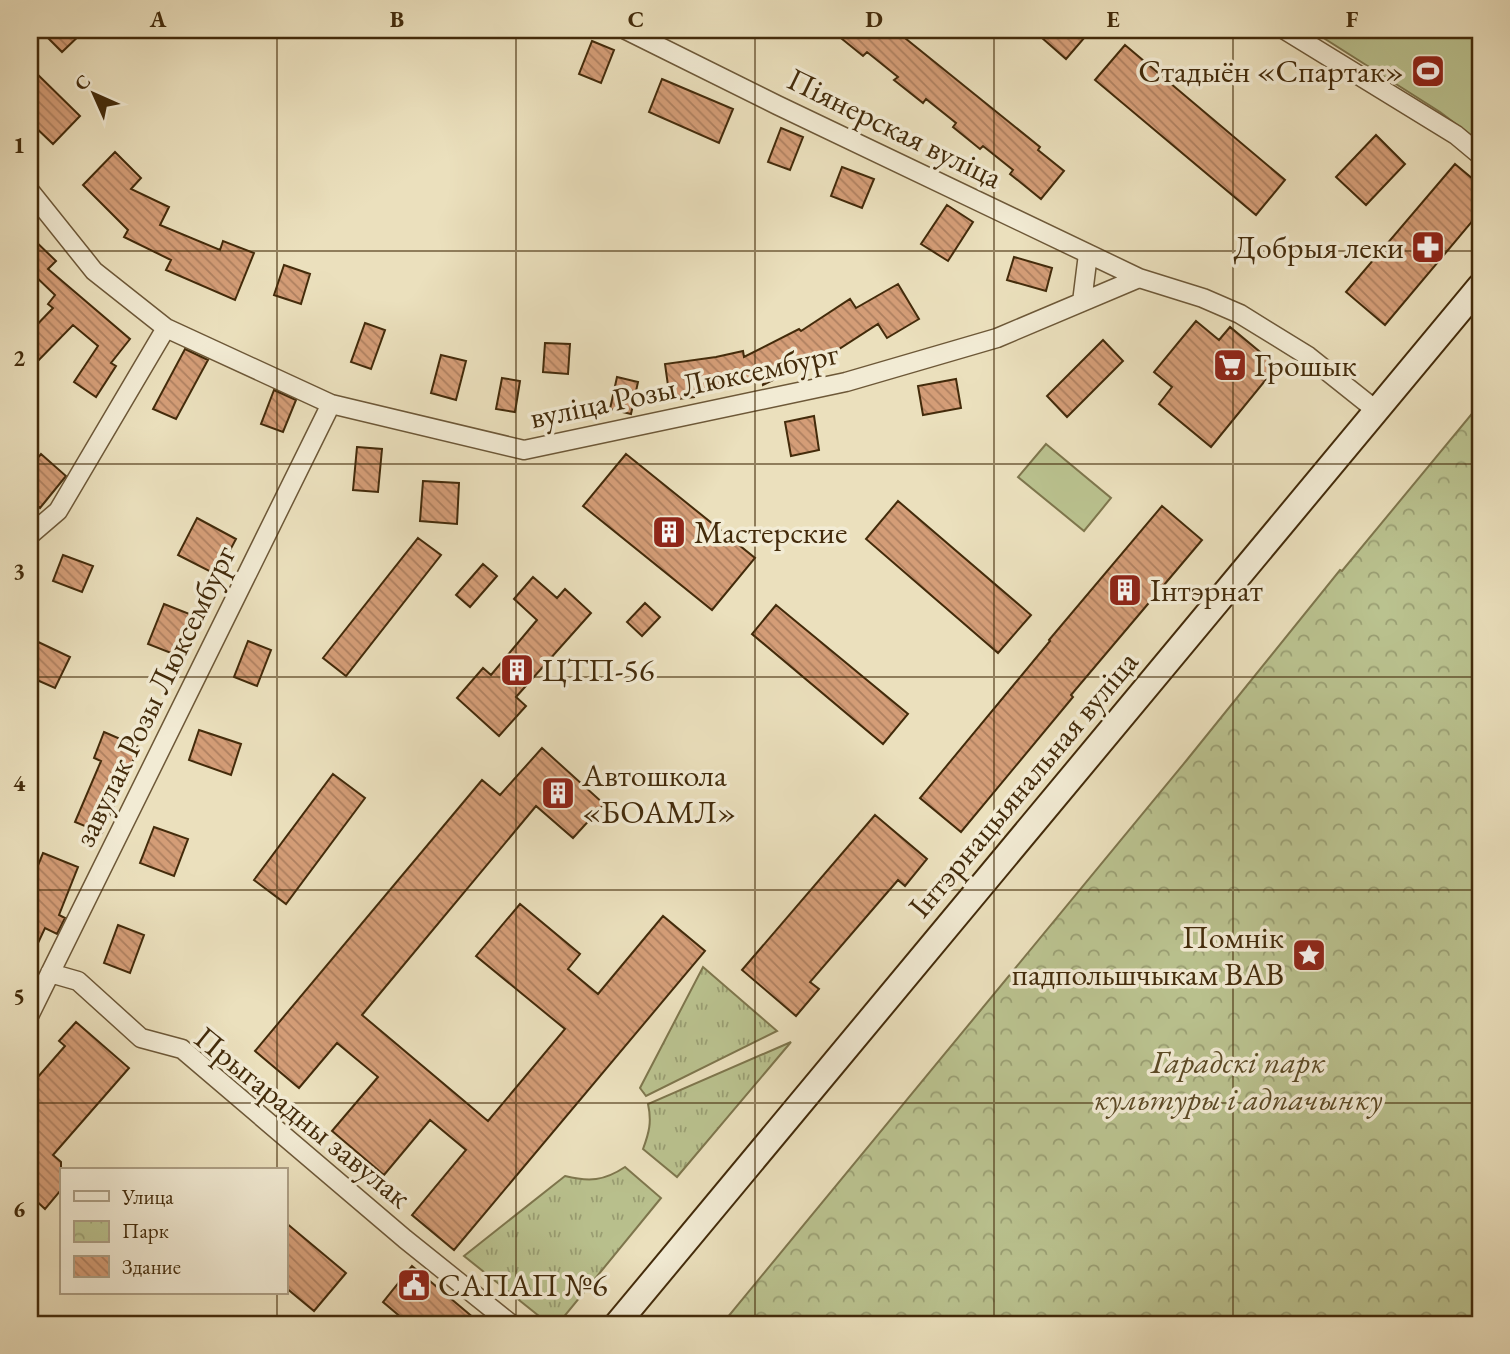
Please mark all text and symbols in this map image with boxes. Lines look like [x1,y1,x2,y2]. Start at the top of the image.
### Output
text: A [149,4,167,34]
text: B [390,4,404,34]
text: C [628,4,644,34]
text: D [865,4,883,34]
text: E [1106,4,1120,34]
text: F [1346,4,1359,34]
place label: Стадыён «Спартак» [1138,50,1404,92]
sports icon: Стадыён «Спартак» [1409,52,1447,90]
street label: Піянерская вуліца [781,58,1010,198]
north arrow [60,60,130,130]
text: С [69,69,96,96]
text: 1 [13,130,25,160]
place label: Добрыя леки [1234,226,1404,268]
pharmacy icon: Добрыя леки [1409,228,1447,266]
street label: вуліца Розы Люксембург [526,332,843,438]
text: 2 [13,343,25,373]
place label: Грошык [1254,344,1357,386]
supermarket icon: Грошык [1211,346,1249,384]
place label: Мастерские [694,511,847,553]
building icon: Мастерские [650,513,688,551]
street label: завулак Розы Люксембург [63,538,246,854]
text: 3 [13,556,25,586]
place label: Інтэрнат [1150,569,1263,611]
building icon: Інтэрнат [1106,571,1144,609]
street label: Інтэрнацыянальная вуліца [899,642,1147,926]
place label: ЦТП-56 [542,649,654,691]
building icon: ЦТП-56 [498,651,536,689]
place label: Автошкола «БОАМЛ» [581,754,736,833]
text: 4 [13,768,26,798]
building icon: Автошкола «БОАМЛ» [539,774,577,812]
place label: Помнік падпольшчыкам ВАВ [1012,916,1284,995]
place icon: Помнік падпольшчыкам ВАВ [1290,936,1328,974]
text: 5 [13,981,25,1011]
street label: Прыгарадны завулак [186,1017,420,1217]
park label: Гарадскі парк культуры і адпачынку [1093,1041,1383,1120]
legend [60,1168,287,1294]
text: Улица [121,1183,174,1210]
text: 6 [13,1194,25,1224]
text: Парк [122,1217,169,1244]
text: Здание [122,1253,181,1280]
place label: САПАП №6 [438,1264,608,1306]
public building icon: САПАП №6 [395,1266,433,1304]

